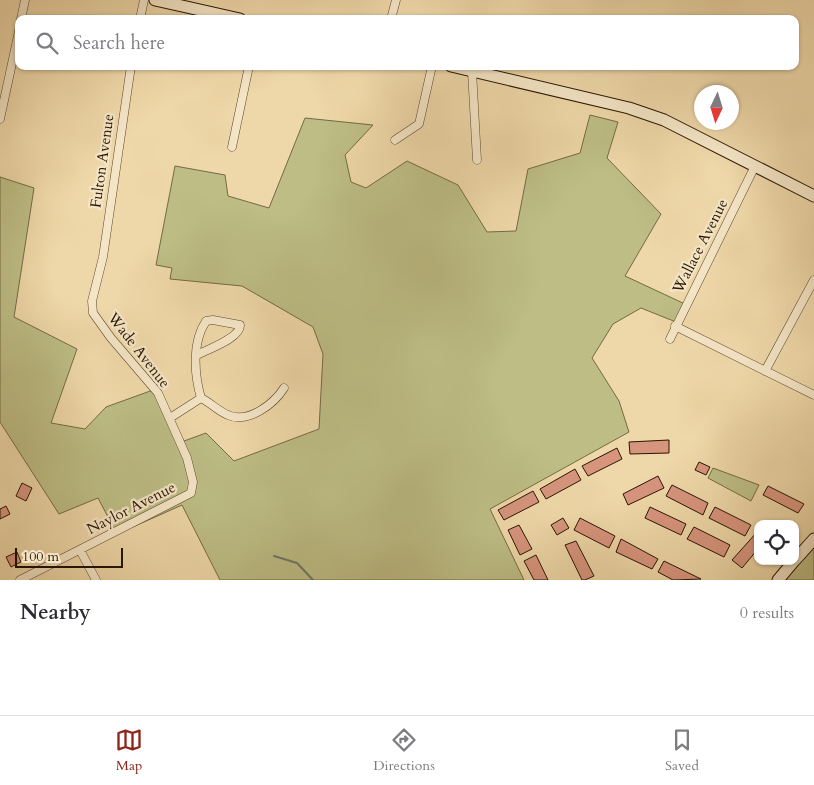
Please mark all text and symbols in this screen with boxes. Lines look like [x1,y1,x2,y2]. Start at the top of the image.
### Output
search box [15,15,799,70]
icon: search [33,29,61,57]
text: Search here [73,30,165,56]
north arrow [694,85,739,130]
street label: Fulton Avenue [86,113,119,209]
street label: Wallace Avenue [667,195,732,298]
street label: Wade Avenue [103,307,175,392]
street label: Naylor Avenue [83,477,179,539]
map controls [754,520,799,565]
button: locate [754,520,799,565]
scale bar [15,545,122,568]
text: 100 m [22,547,59,566]
text: Nearby [20,598,91,627]
text: 0 results [740,602,794,624]
tab: Map [115,726,143,775]
tab: Directions [373,726,435,775]
tab: Saved [665,726,699,775]

